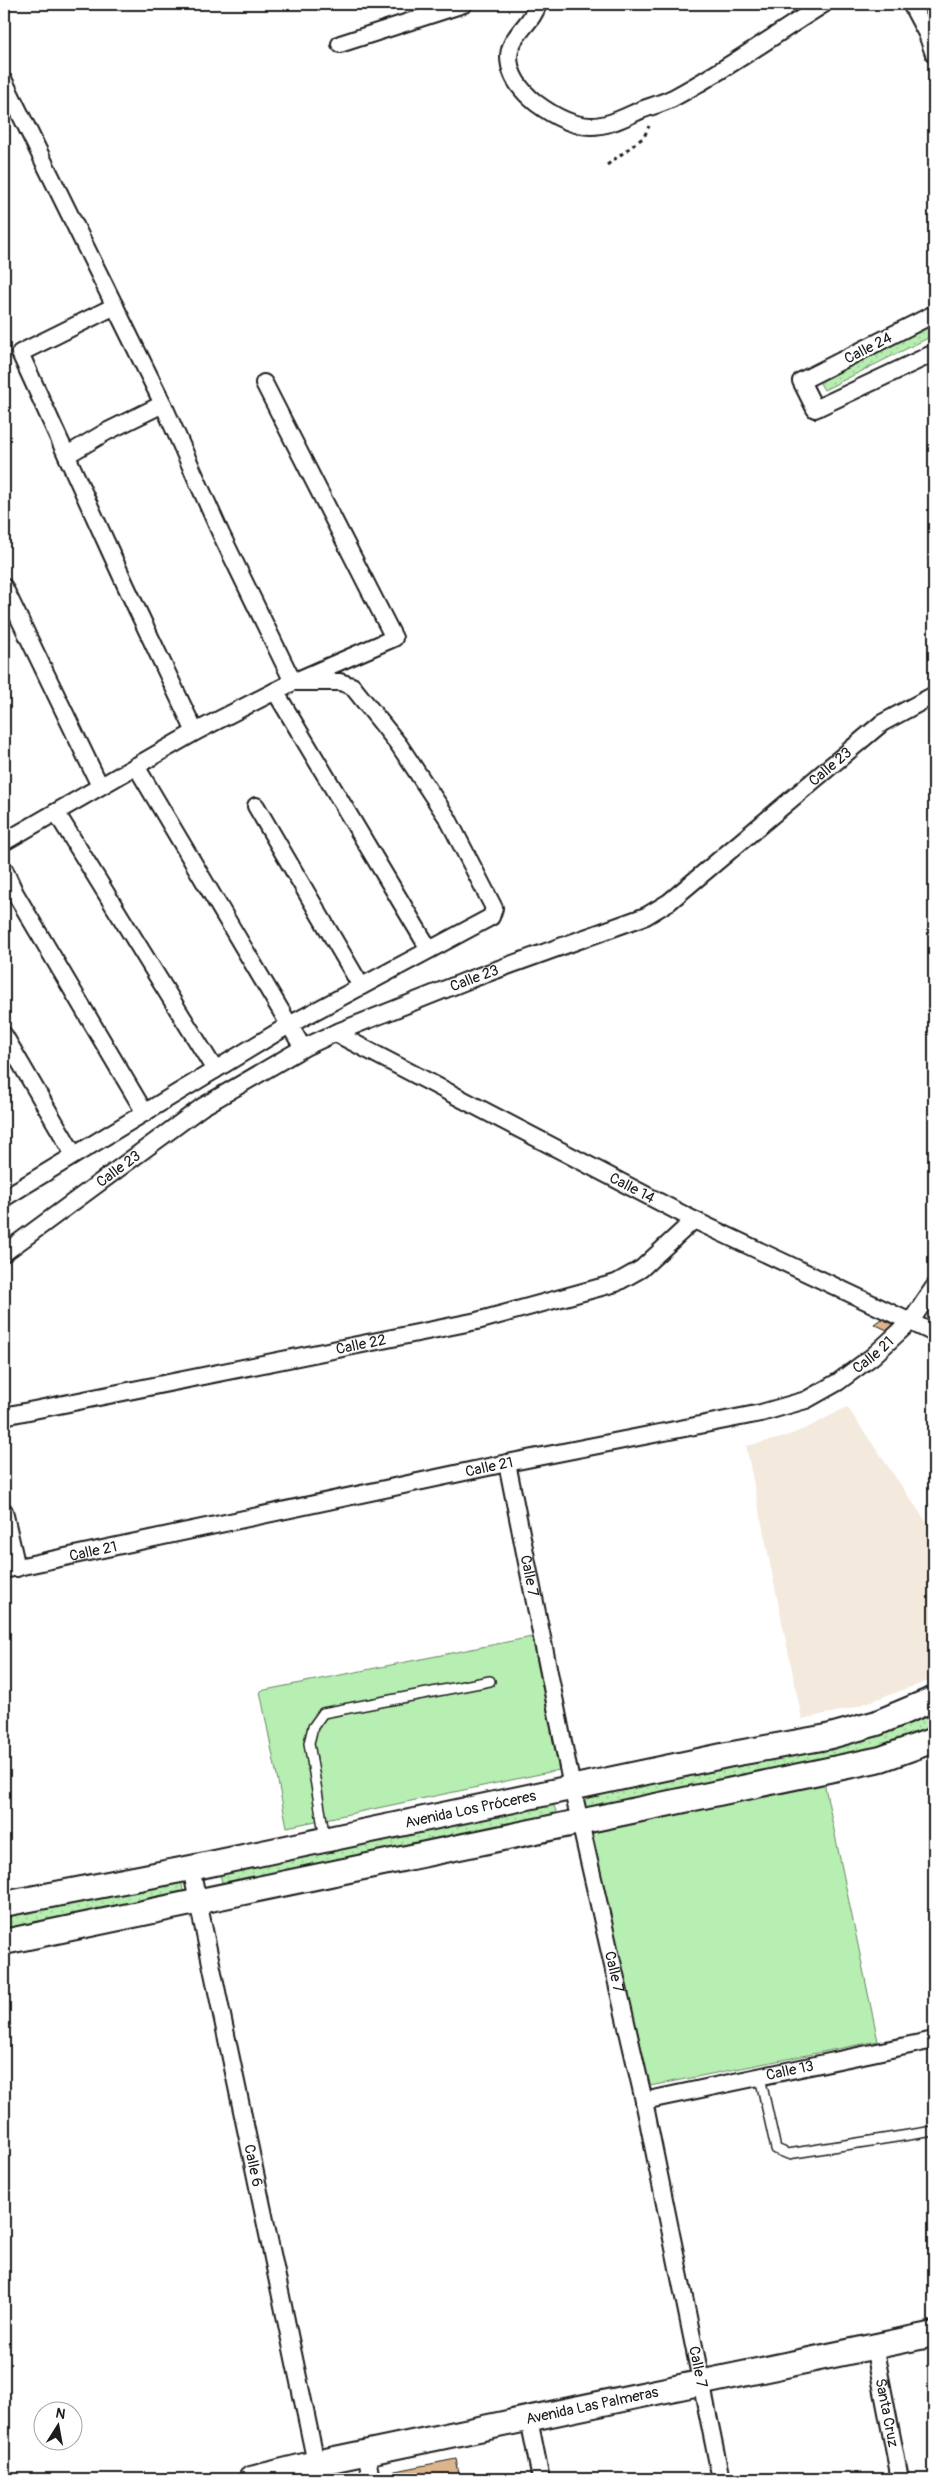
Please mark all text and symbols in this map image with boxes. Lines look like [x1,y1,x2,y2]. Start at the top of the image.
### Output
street label: Calle 24 [841,328,896,369]
street label: Calle 23 [805,744,856,790]
street label: Calle 23 [447,961,501,996]
street label: Calle 23 [93,1147,145,1192]
street label: Calle 14 [606,1169,658,1208]
street label: Calle 22 [334,1330,388,1359]
street label: Calle 21 [849,1333,898,1378]
street label: Calle 21 [464,1453,515,1482]
street label: Calle 21 [67,1537,119,1566]
street label: Calle 7 [516,1553,543,1598]
street label: Avenida Los Próceres [403,1786,538,1833]
street label: Calle 7 [600,1949,628,1995]
street label: Calle 13 [764,2057,816,2085]
street label: Calle 6 [239,2143,267,2189]
street label: Calle 7 [684,2345,711,2390]
street label: Santa Cruz [871,2377,903,2449]
street label: Avenida Las Palmeras [524,2383,660,2429]
north arrow [32,2400,82,2450]
text: N [54,2404,67,2423]

